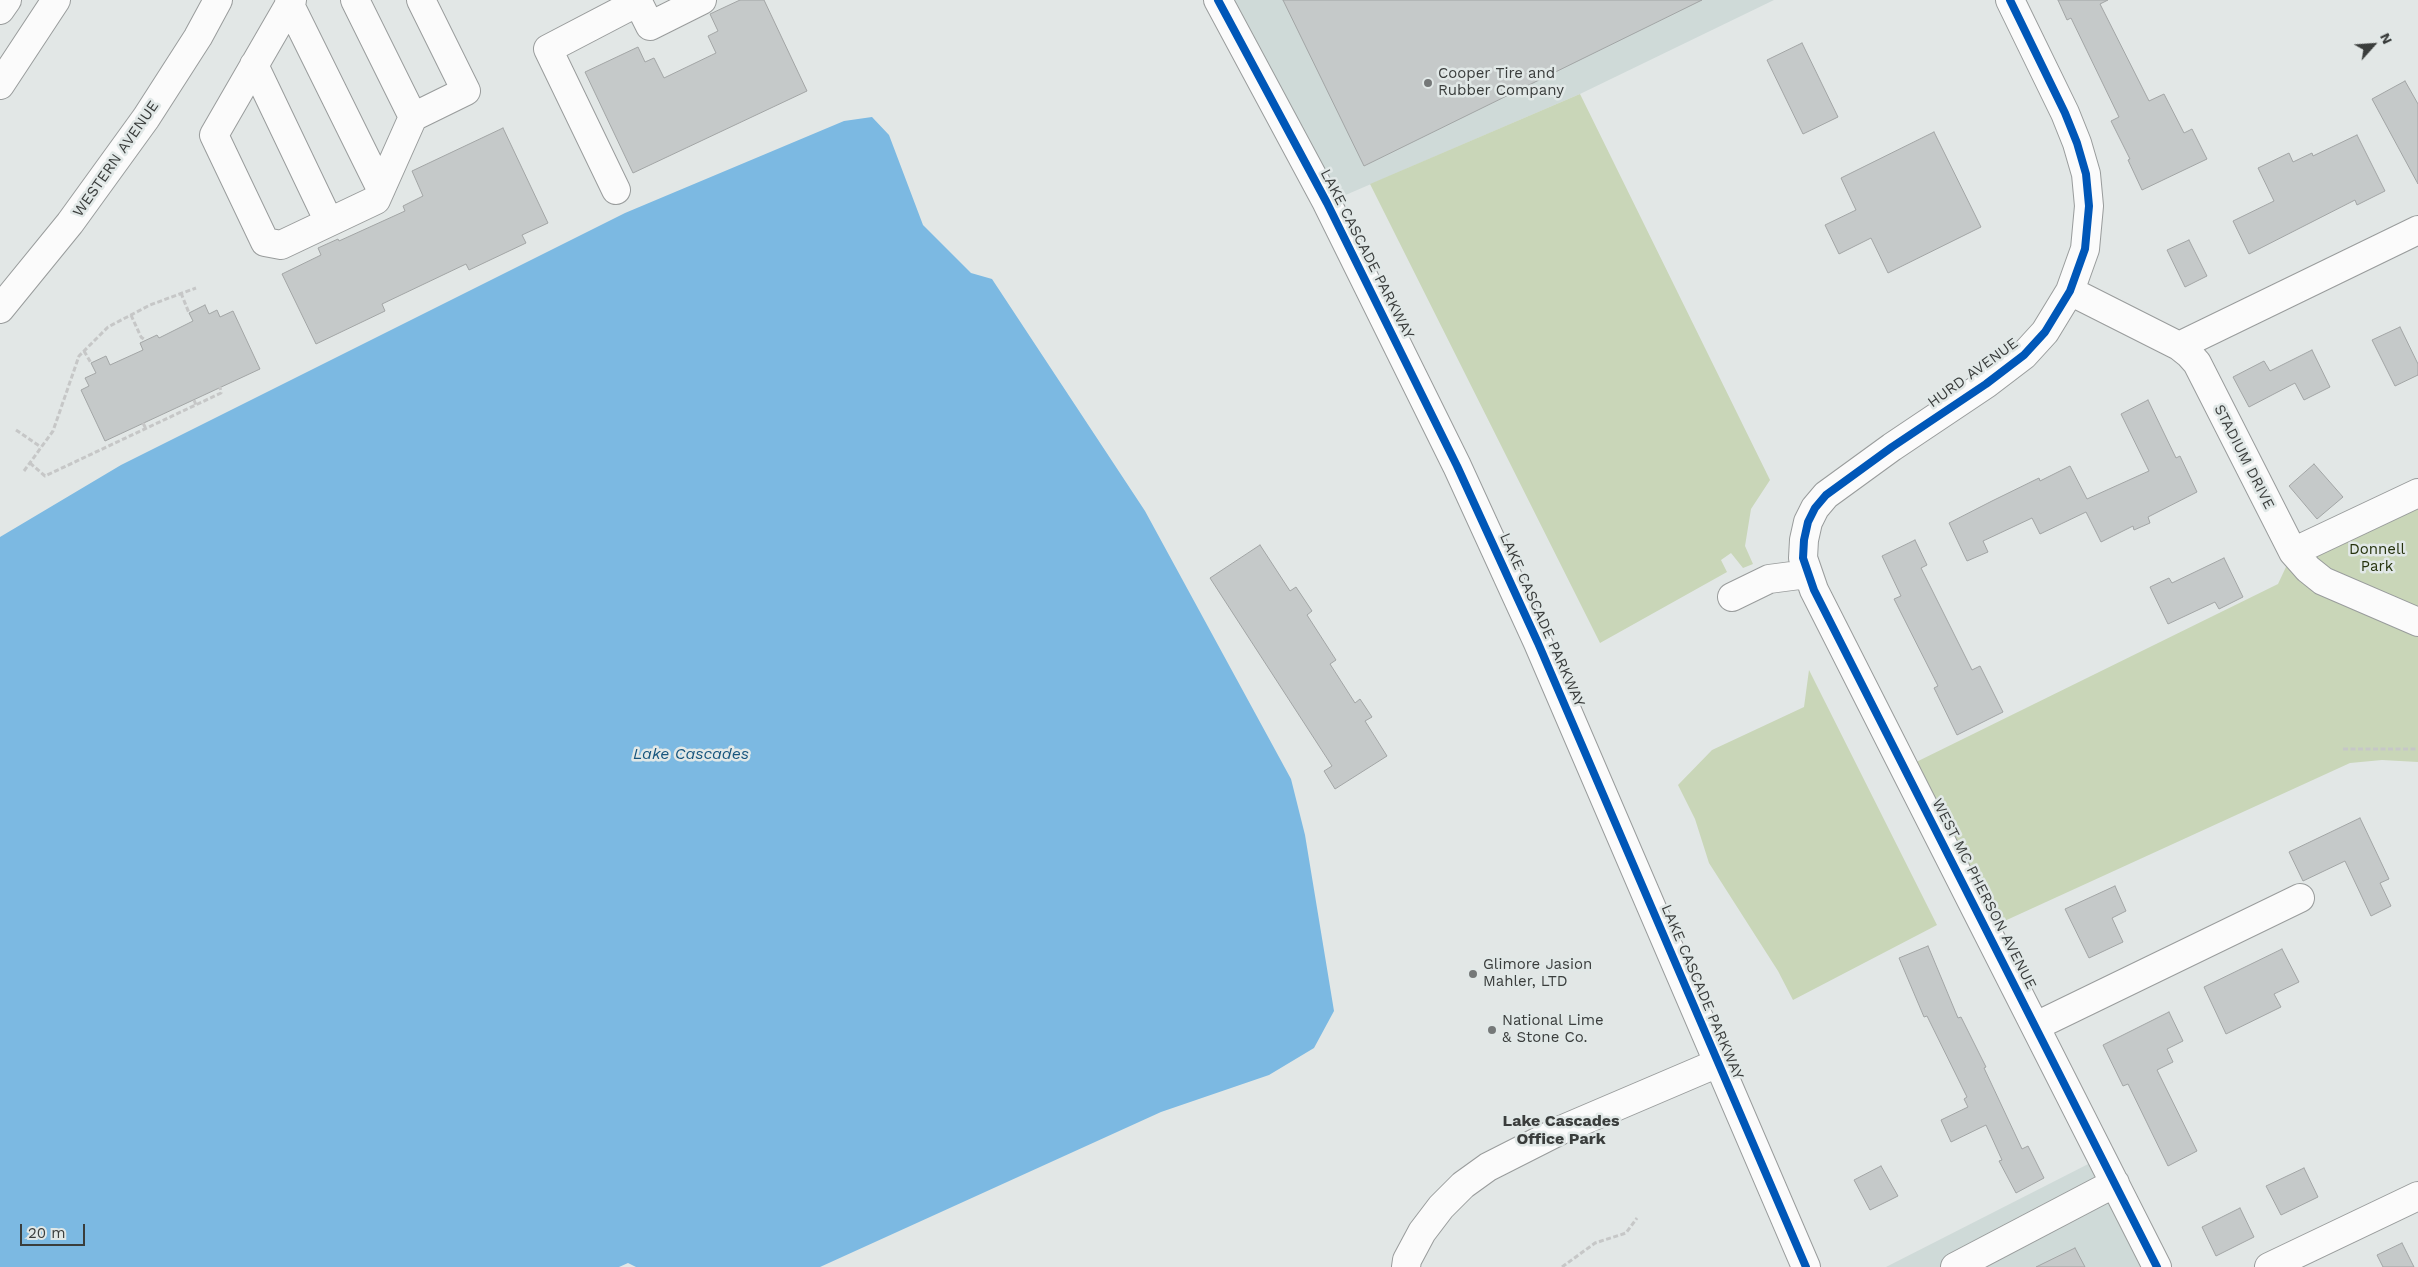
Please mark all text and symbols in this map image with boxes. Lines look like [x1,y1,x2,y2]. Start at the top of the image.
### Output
north arrow [2348,20,2398,70]
text: N [2377,30,2396,47]
place label: Cooper Tire and Rubber Company [1438,65,1564,100]
marker: Cooper Tire and Rubber Company [1422,77,1434,89]
street label: WESTERN AVENUE [69,98,163,220]
street label: LAKE CASCADE PARKWAY [1316,166,1418,342]
street label: HURD AVENUE [1924,334,2022,412]
street label: STADIUM DRIVE [2210,402,2278,512]
street label: LAKE CASCADE PARKWAY [1495,530,1589,710]
park label: Donnell Park [2349,541,2405,576]
water label: Lake Cascades [633,744,749,764]
street label: WEST MC PHERSON AVENUE [1928,796,2040,992]
street label: LAKE CASCADE PARKWAY [1657,902,1747,1082]
place label: Glimore Jasion Mahler, LTD [1483,956,1592,991]
marker: Glimore Jasion Mahler, LTD [1467,968,1479,980]
place label: National Lime & Stone Co. [1502,1012,1604,1047]
marker: National Lime & Stone Co. [1486,1024,1498,1036]
district label: Lake Cascades Office Park [1503,1111,1619,1149]
scale bar [22,1214,88,1246]
text: 20 m [28,1224,66,1242]

